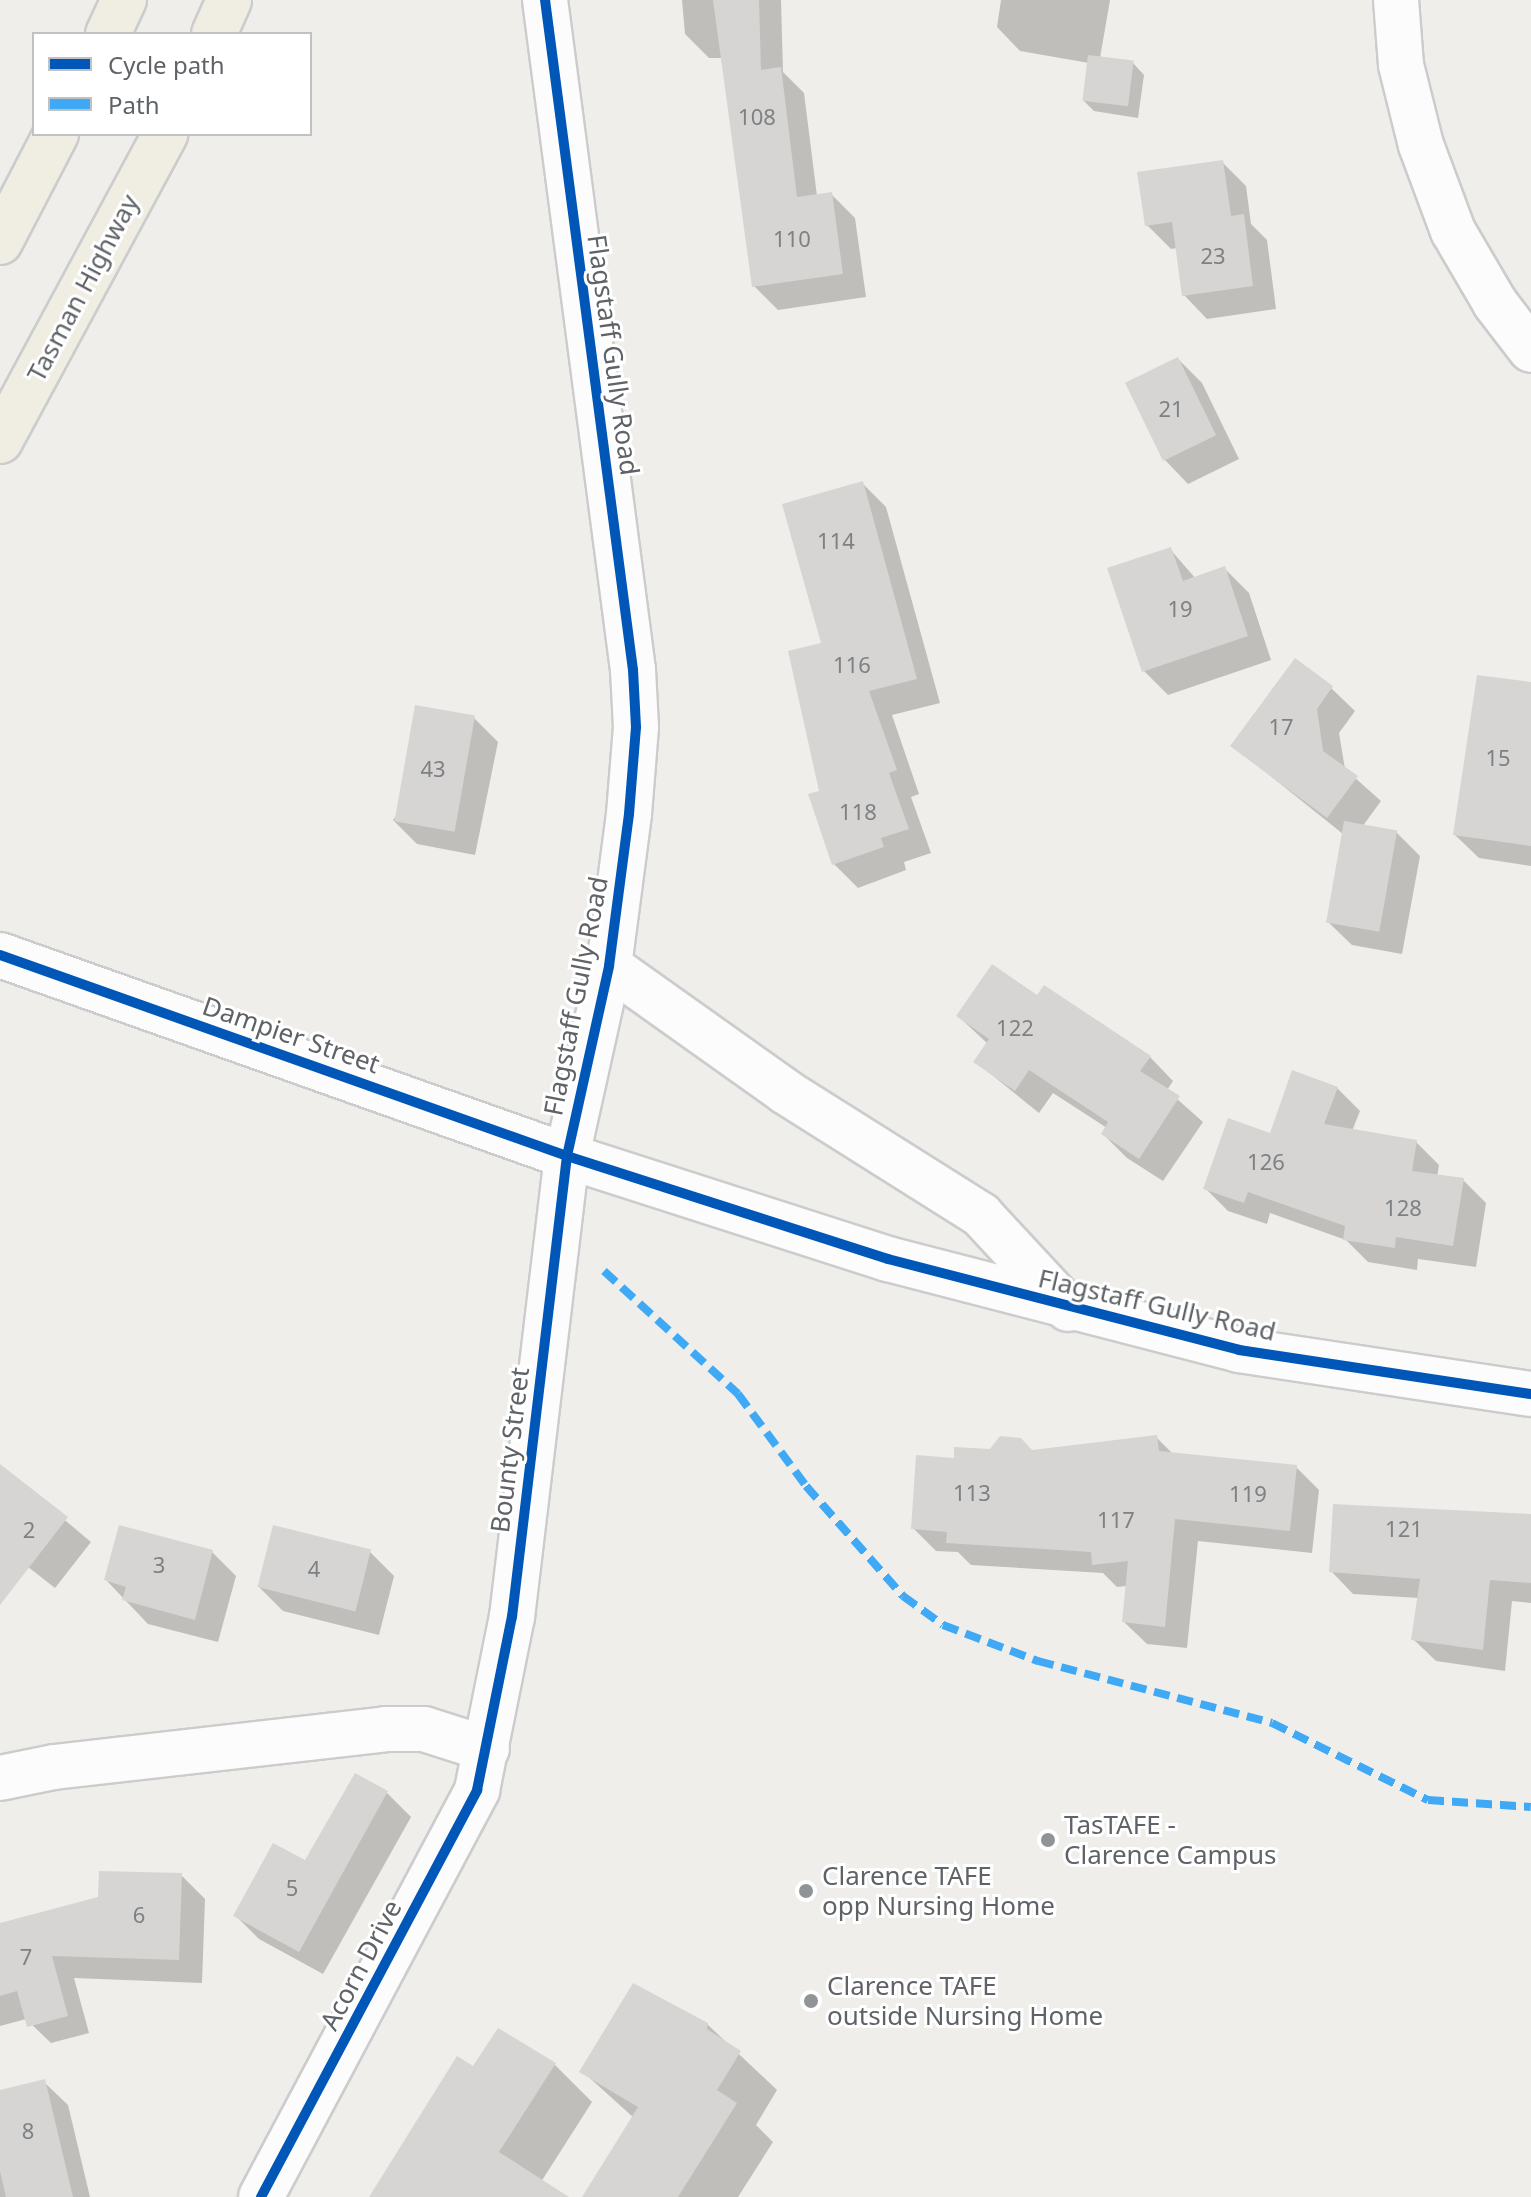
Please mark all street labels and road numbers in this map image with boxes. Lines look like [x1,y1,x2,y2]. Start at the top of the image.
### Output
street label: Tasman Highway [21,189,145,387]
street label: Flagstaff Gully Road [581,233,645,477]
street label: Flagstaff Gully Road [538,874,614,1118]
street label: Dampier Street [198,990,384,1080]
street label: Flagstaff Gully Road [1035,1262,1279,1348]
street label: Bounty Street [484,1365,536,1535]
street label: Acorn Drive [314,1895,408,2035]

